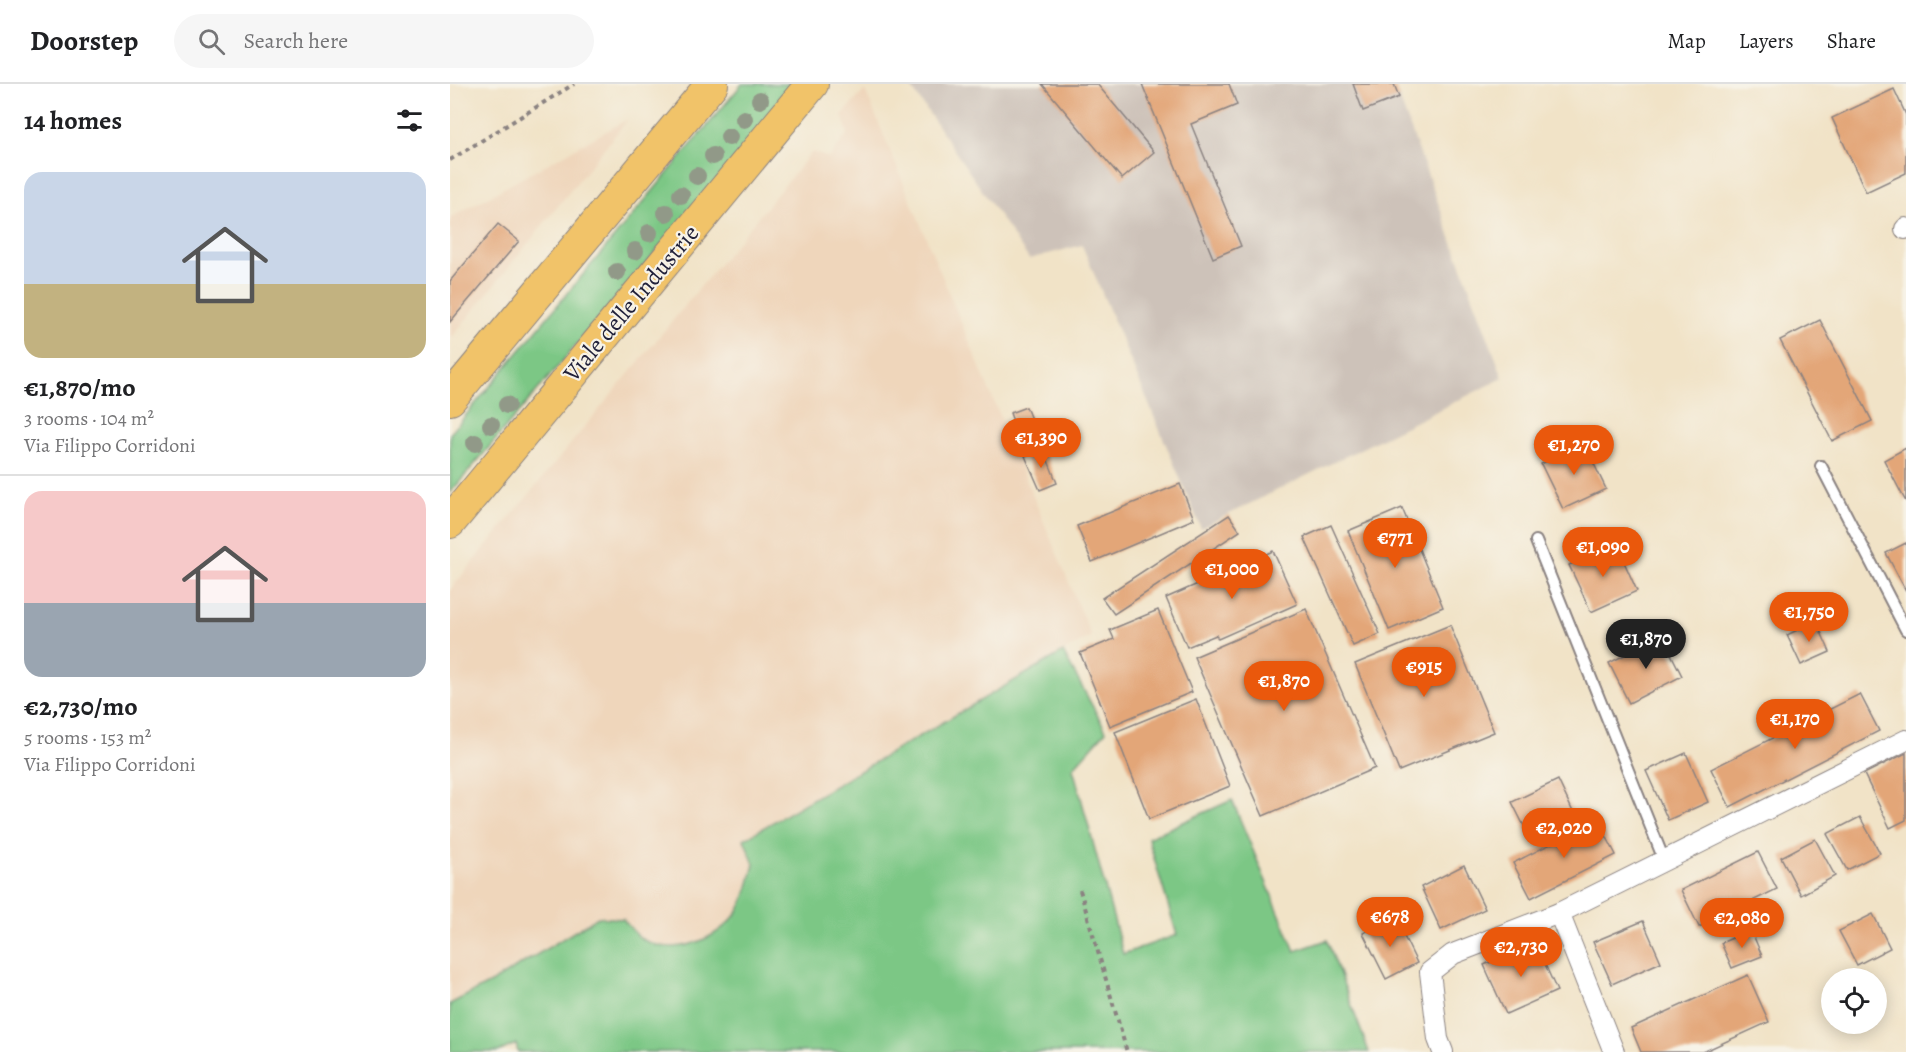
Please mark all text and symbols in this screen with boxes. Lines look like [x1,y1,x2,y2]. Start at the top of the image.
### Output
search box [174,14,594,68]
text: Doorstep [30,22,138,60]
icon: search [195,25,228,58]
text: Search here [243,26,348,56]
text: Map [1667,27,1706,55]
text: Layers [1739,27,1794,55]
text: Share [1827,27,1876,55]
text: 14 homes [24,103,122,138]
icon: filters [393,104,426,137]
icon: home [171,211,279,319]
street label: Viale delle Industrie [555,218,706,389]
text: €1,870/mo [24,370,136,405]
text: 3 rooms · 104 m² [24,405,154,432]
pin: €1,390 [992,418,1090,469]
text: €1,390 [1015,424,1067,451]
pin: €1,270 [1525,425,1623,476]
text: €1,270 [1548,431,1600,458]
text: Via Filippo Corridoni [24,432,196,459]
pin: €771 [1359,518,1431,569]
text: €771 [1377,524,1413,551]
pin: €1,090 [1554,527,1652,578]
icon: home [171,530,279,638]
text: €1,090 [1576,533,1630,560]
pin: €1,000 [1183,549,1281,600]
text: €1,000 [1205,555,1259,582]
pin: €1,750 [1760,592,1858,643]
text: €1,750 [1783,598,1835,625]
pin: €1,870 [1597,619,1695,670]
text: €1,870 [1620,625,1672,652]
pin: €915 [1388,647,1460,698]
text: €915 [1406,653,1442,680]
pin: €1,870 [1235,661,1333,712]
text: €1,870 [1258,667,1310,694]
text: €2,730/mo [24,689,138,724]
pin: €1,170 [1746,699,1844,750]
text: €1,170 [1770,705,1820,732]
text: 5 rooms · 153 m² [24,724,151,751]
text: Via Filippo Corridoni [24,751,196,778]
pin: €2,020 [1515,808,1613,859]
text: €2,020 [1536,814,1592,841]
pin: €678 [1354,897,1426,948]
pin: €2,080 [1693,898,1791,949]
text: €678 [1371,903,1409,930]
text: €2,080 [1714,904,1770,931]
pin: €2,730 [1472,927,1570,978]
text: €2,730 [1494,933,1548,960]
map controls [1821,968,1887,1034]
button: locate [1821,968,1887,1034]

